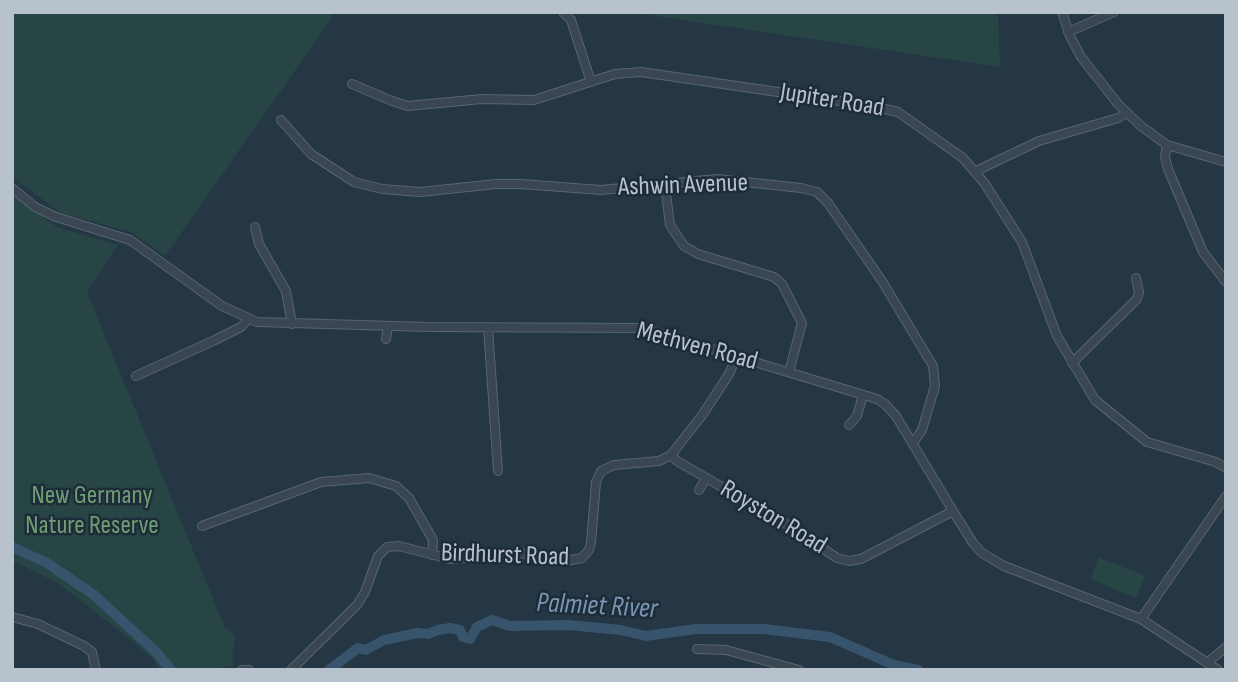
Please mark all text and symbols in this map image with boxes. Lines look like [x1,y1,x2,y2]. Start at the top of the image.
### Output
street label: Jupiter Road [778,77,886,125]
street label: Ashwin Avenue [618,168,748,204]
street label: Methven Road [633,316,761,378]
street label: Royston Road [714,474,832,562]
park label: New Germany Nature Reserve [25,480,159,542]
street label: Birdhurst Road [440,538,570,574]
water label: Palmiet River [536,587,658,627]

